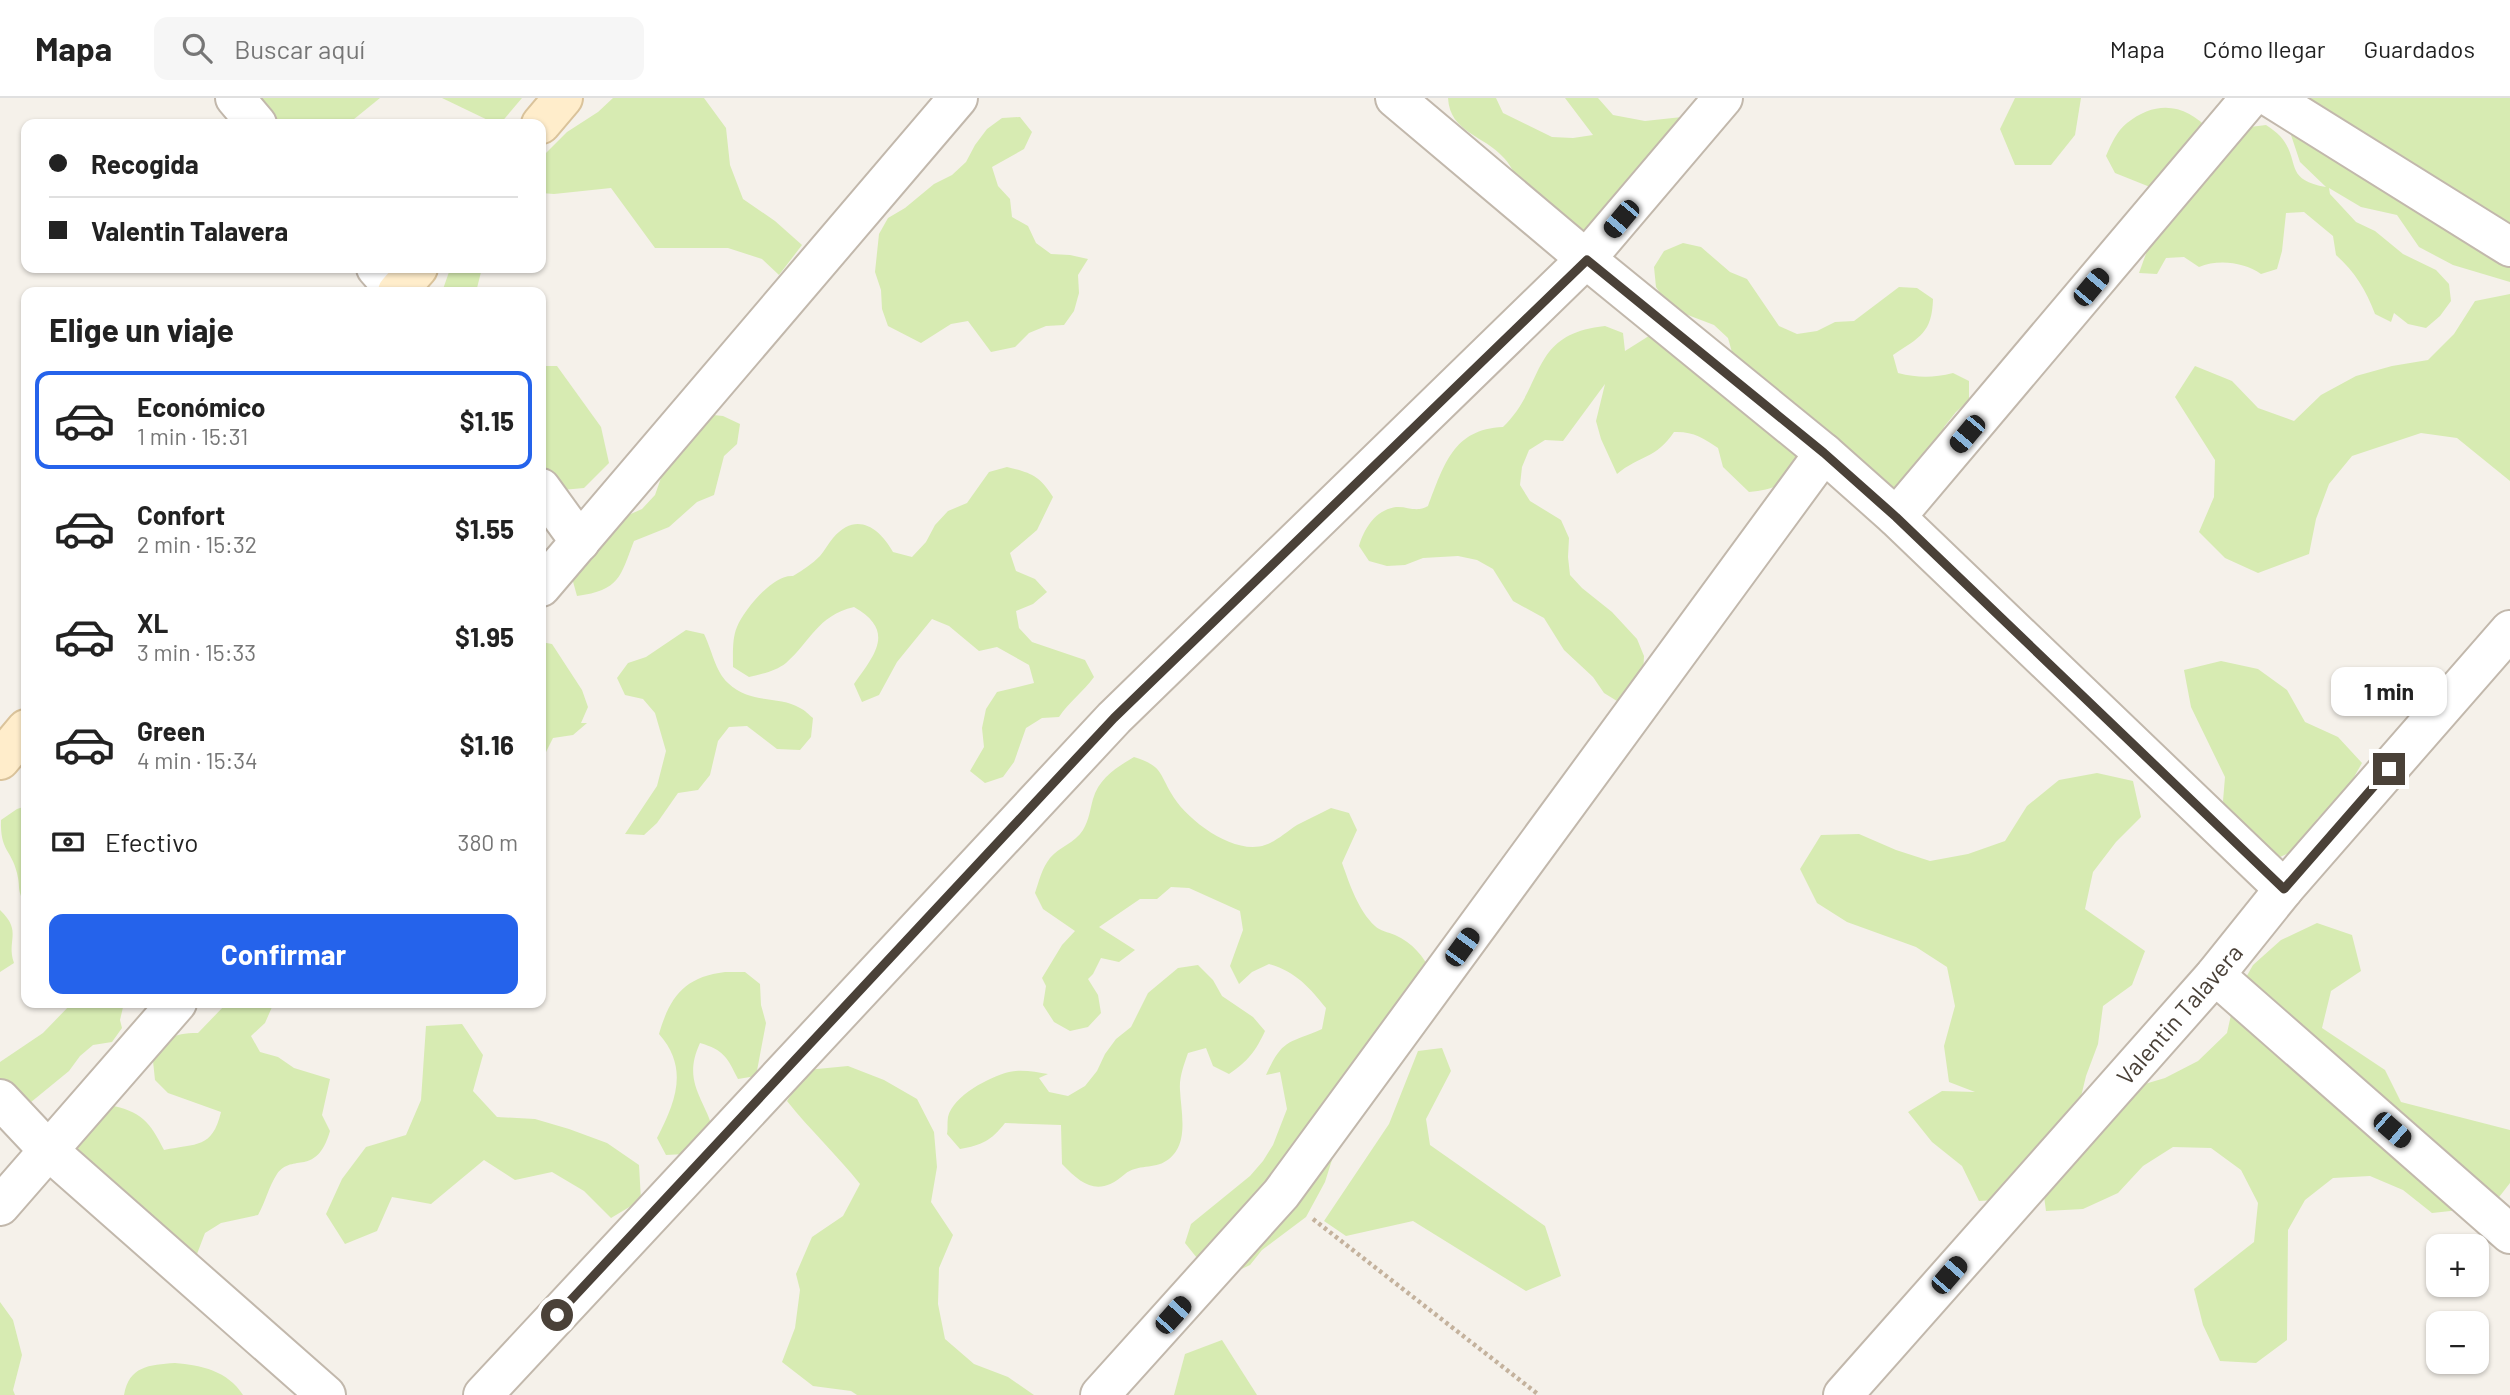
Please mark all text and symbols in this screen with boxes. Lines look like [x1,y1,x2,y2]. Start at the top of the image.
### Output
search box [154,17,644,80]
text: Mapa [35,28,112,68]
icon: search [178,29,216,67]
text: Buscar aquí [234,33,365,64]
text: Mapa [2110,34,2165,63]
text: Cómo llegar [2203,34,2325,63]
text: Guardados [2363,34,2475,63]
text: Recogida [91,148,199,179]
car [1600,196,1643,242]
text: Valentin Talavera [91,215,288,246]
car [2070,264,2113,310]
text: Elige un viaje [49,310,234,348]
icon: car [53,389,116,452]
text: Económico [137,391,266,422]
text: $1.15 [460,405,514,436]
car [1946,411,1989,457]
text: 1 min · 15:31 [137,422,248,450]
icon: car [53,497,116,560]
text: Confort [137,499,225,530]
text: $1.55 [455,513,514,544]
text: 2 min · 15:32 [137,530,257,558]
icon: car [53,605,116,668]
text: XL [137,607,168,638]
text: $1.95 [455,621,514,652]
text: 3 min · 15:33 [137,638,256,666]
callout: 1 min [2331,668,2447,716]
text: 1 min [2364,677,2414,705]
icon: car [53,713,116,776]
text: Green [137,715,205,746]
text: $1.16 [460,729,514,760]
text: 4 min · 15:34 [137,746,258,774]
route end [2373,753,2405,785]
icon: cash [49,823,87,861]
text: Efectivo [105,826,198,857]
text: 380 m [458,828,518,856]
button: Confirmar [49,914,518,994]
car [1442,924,1483,970]
street label: Valentin Talavera [2110,938,2248,1090]
car [2370,1108,2415,1152]
map controls [2426,1234,2489,1374]
button: + [2426,1234,2489,1297]
car [1928,1252,1971,1298]
car [1152,1292,1195,1338]
route start [541,1299,573,1331]
button: − [2426,1311,2489,1374]

